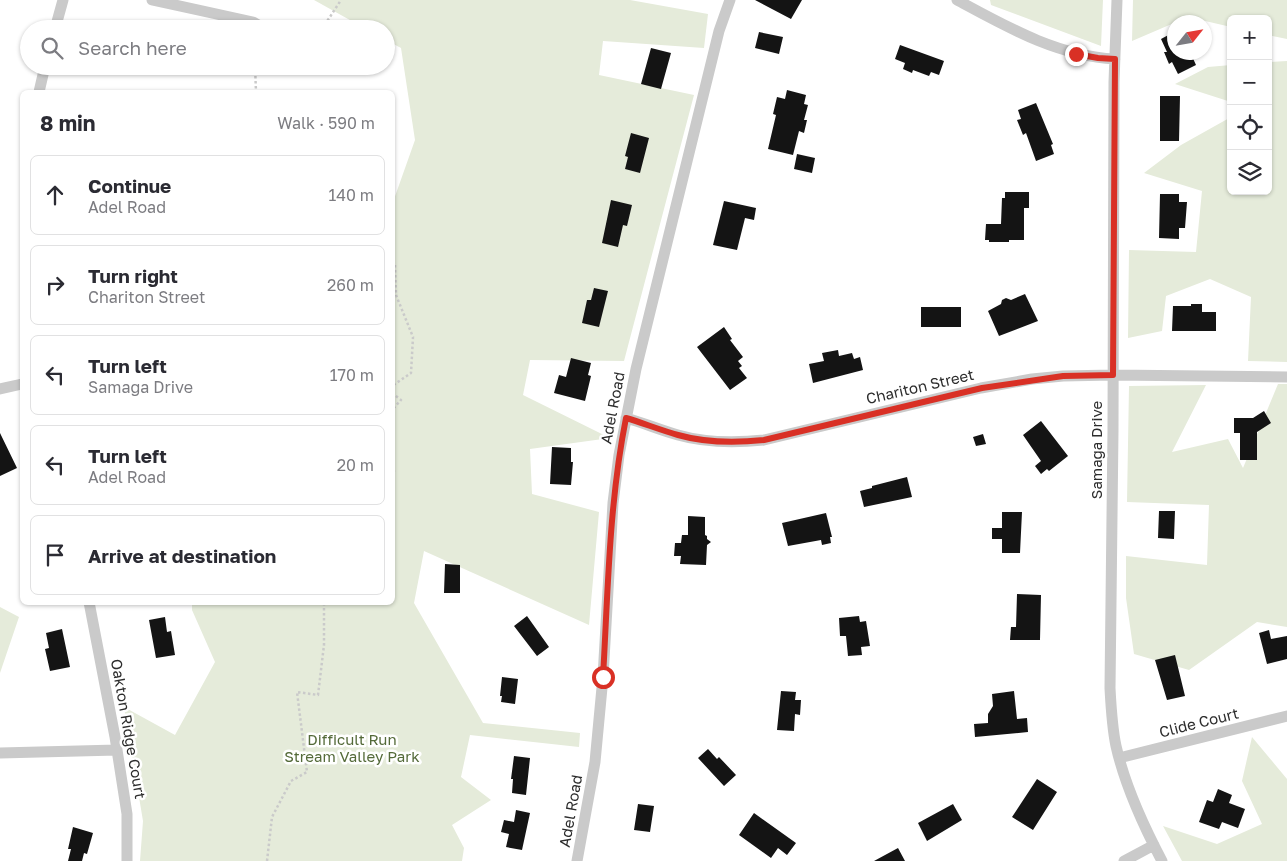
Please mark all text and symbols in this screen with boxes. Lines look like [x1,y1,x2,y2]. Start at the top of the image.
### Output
north arrow [1167,15,1212,60]
map controls [1227,15,1272,195]
button: + [1227,15,1272,60]
search box [20,20,395,75]
icon: search [38,34,66,62]
text: Search here [78,36,187,59]
route end [1065,43,1088,66]
button: − [1227,60,1272,105]
button: locate [1227,105,1272,150]
text: 8 min [40,110,96,136]
text: Walk · 590 m [277,113,375,133]
button: layers [1227,150,1272,195]
text: Continue [88,174,171,197]
icon: ahead [41,181,69,209]
text: 140 m [328,185,374,205]
text: Adel Road [88,197,166,217]
text: Turn right [88,264,178,287]
icon: right [41,271,69,299]
text: 260 m [327,275,374,295]
text: Chariton Street [88,287,206,307]
text: Turn left [88,354,167,377]
icon: left [41,361,69,389]
text: 170 m [330,365,374,385]
street label: Chariton Street [864,365,975,407]
street label: Adel Road [596,370,628,445]
text: Samaga Drive [88,377,193,397]
street label: Samaga Drive [1087,400,1105,499]
text: Turn left [88,444,167,467]
icon: left [41,451,69,479]
text: 20 m [337,455,374,475]
text: Adel Road [88,467,166,487]
icon: arrive [41,541,69,569]
text: Arrive at destination [88,544,276,567]
street label: Oakton Ridge Court [108,657,150,800]
route start [592,666,615,689]
street label: Clide Court [1157,703,1240,741]
park label: Difficult Run Stream Valley Park [284,730,420,765]
street label: Adel Road [555,773,585,848]

